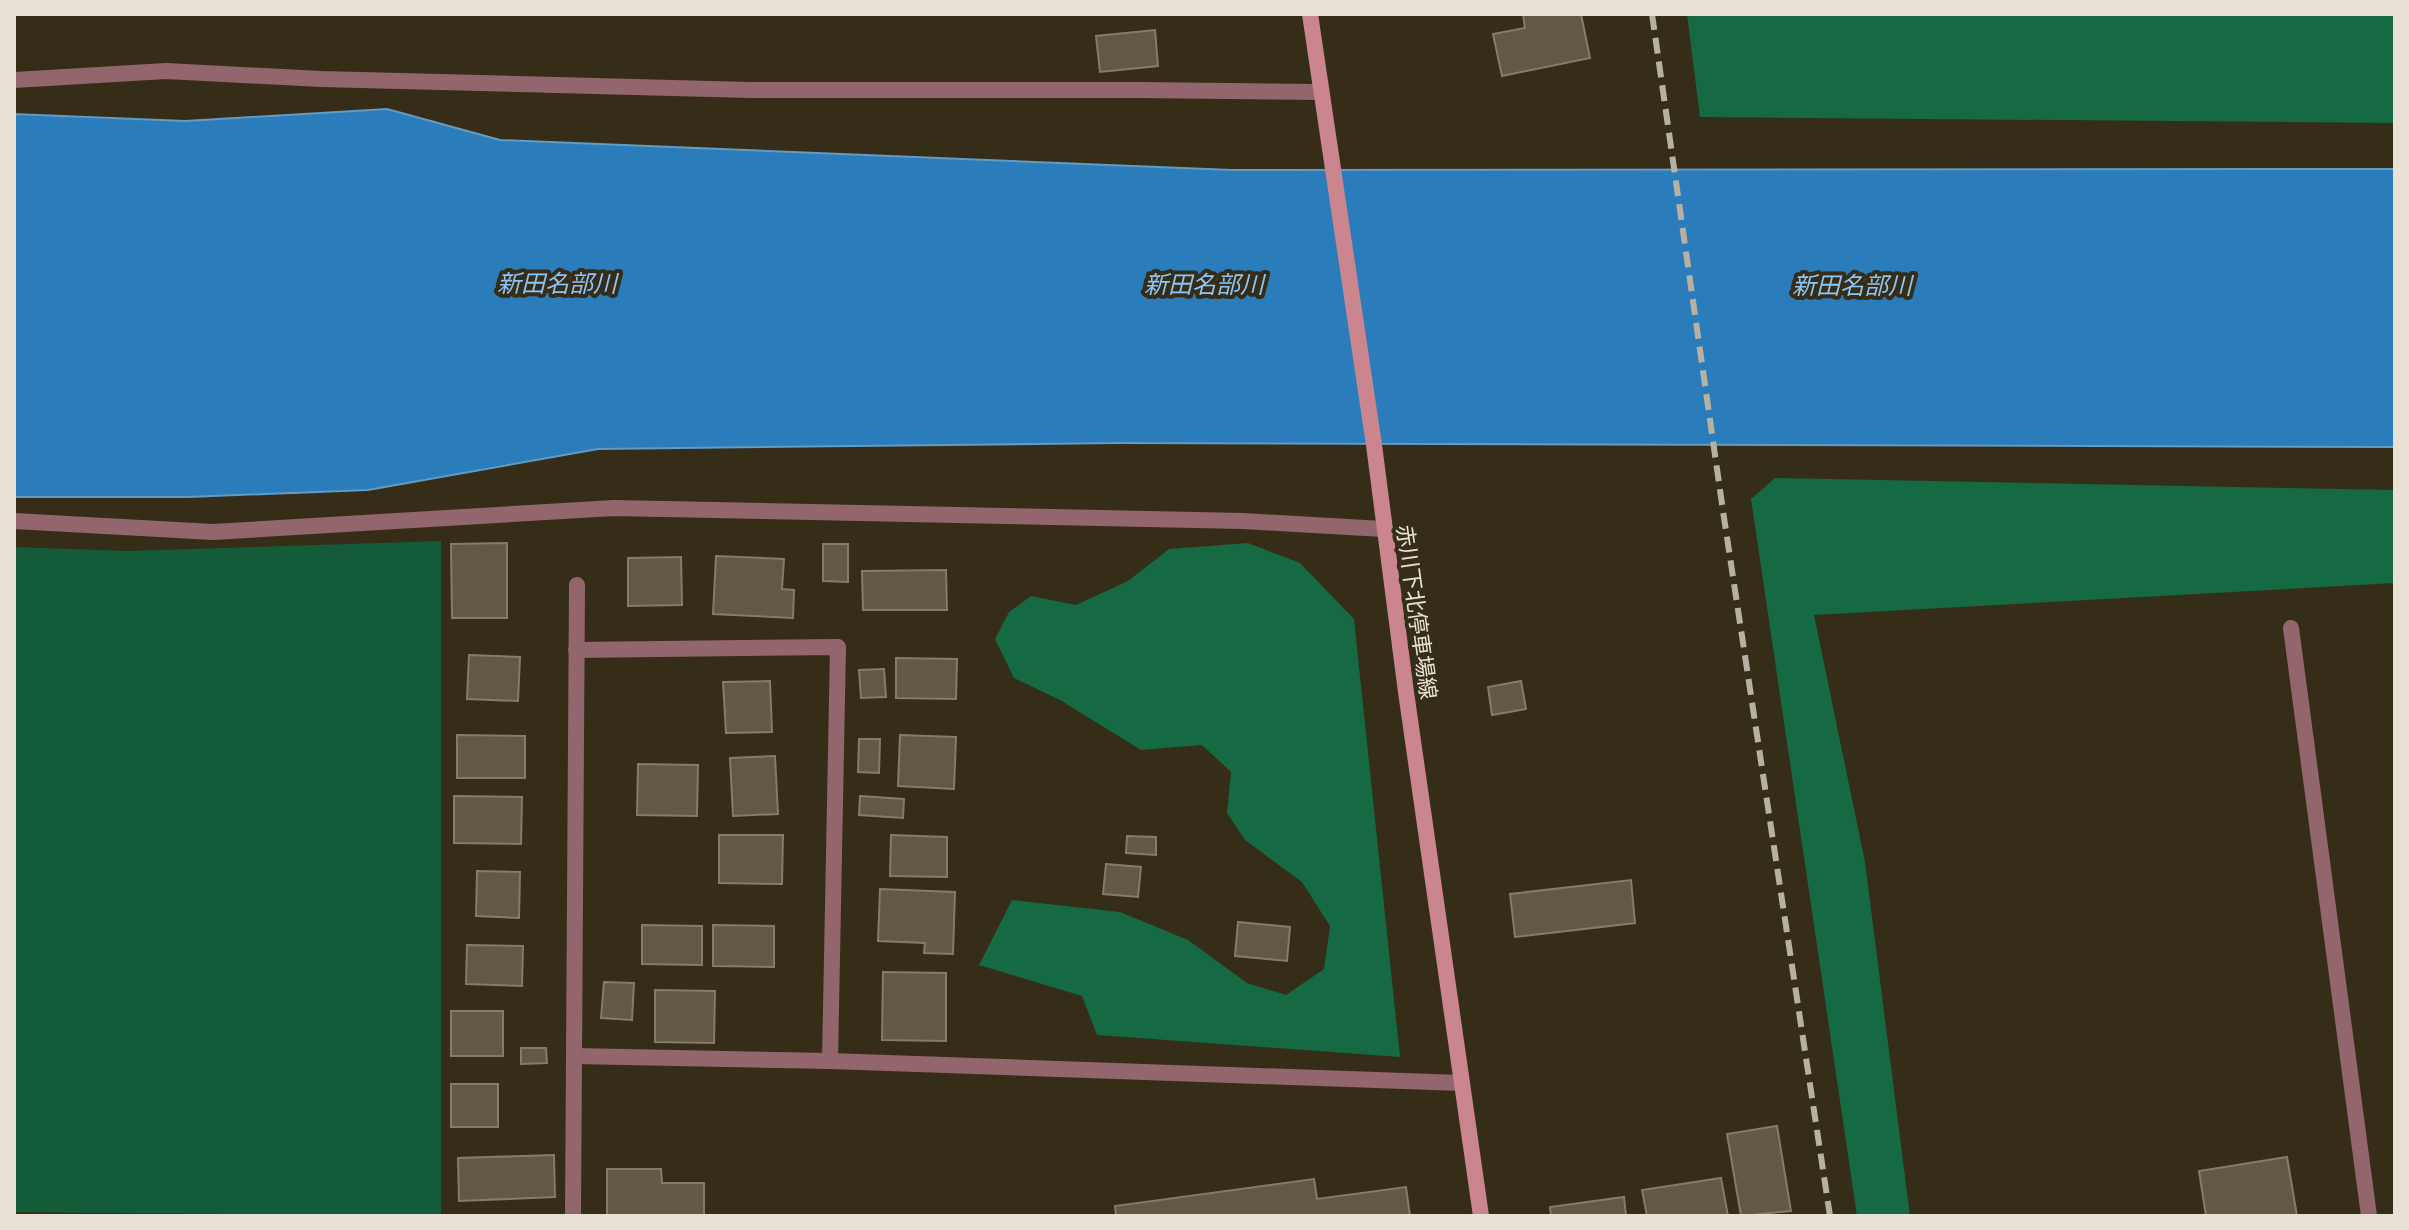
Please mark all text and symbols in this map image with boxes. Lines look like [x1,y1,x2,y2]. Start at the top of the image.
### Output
water label: 新田名部川 [497,268,620,298]
water label: 新田名部川 [1144,269,1267,299]
water label: 新田名部川 [1792,270,1915,300]
street label: 赤川下北停車場線 [1391,523,1443,701]

